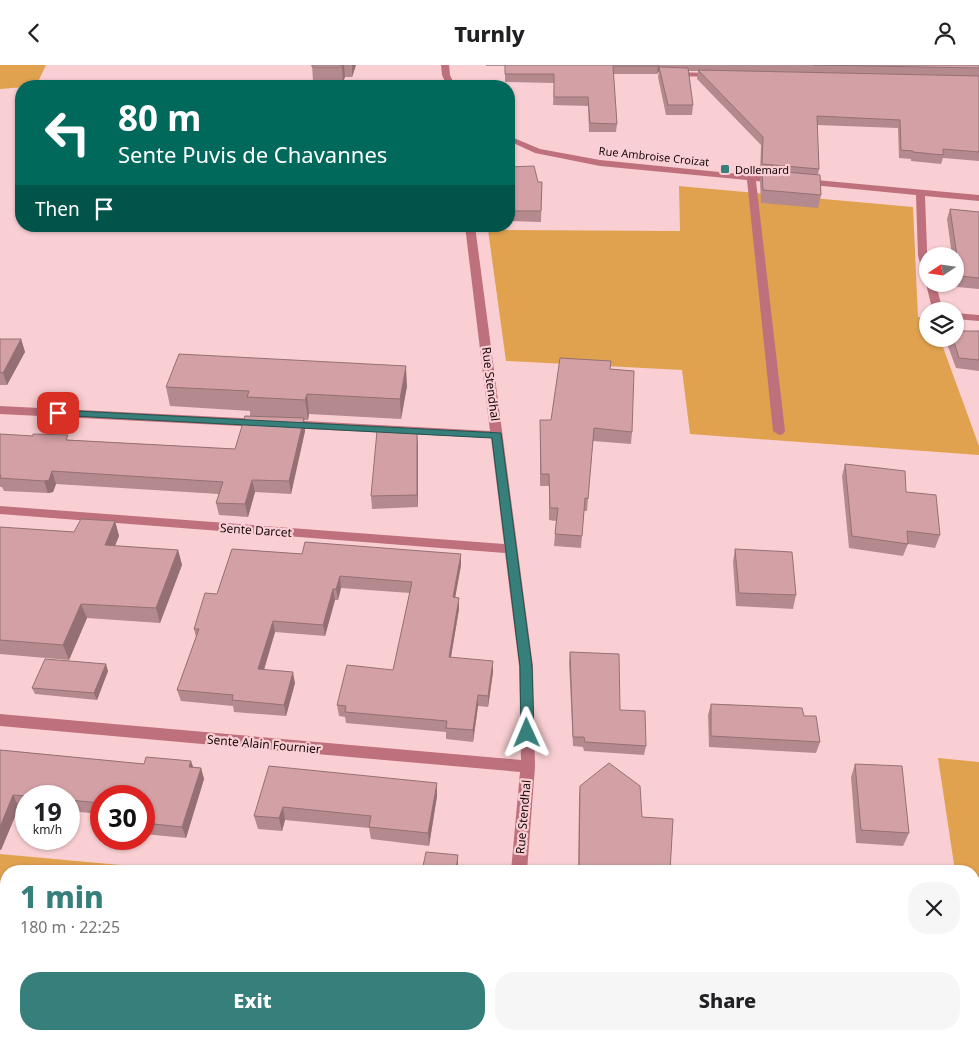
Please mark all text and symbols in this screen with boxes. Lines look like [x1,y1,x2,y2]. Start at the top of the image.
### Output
text: Turnly [454,18,525,48]
icon: back [20,19,48,47]
icon: person [931,19,959,47]
text: 80 m [118,94,201,141]
icon: left [35,100,100,165]
text: Sente Puvis de Chavannes [118,139,387,169]
street label: Rue Ambroise Croizat [598,143,710,169]
place label: Dollemard [735,162,789,177]
marker: Dollemard [719,163,731,175]
icon: arrive [90,195,118,223]
text: Then [35,196,80,222]
north arrow [919,247,964,293]
map controls [919,247,964,347]
button: layers [919,302,964,347]
street label: Rue Stendhal [478,346,504,422]
pin [37,392,79,434]
icon: arrive [44,399,72,427]
street label: Sente Darcet [219,519,293,541]
position arrow [500,706,552,758]
street label: Sente Alain Fournier [206,731,322,757]
street label: Rue Stendhal [511,779,535,855]
speed limit sign: 30 [90,785,155,850]
text: 19 [33,794,62,828]
text: km/h [33,821,62,838]
text: 1 min [20,876,104,917]
button: close [908,882,960,934]
text: 180 m · 22:25 [20,916,120,938]
button: Exit [20,972,485,1030]
button: Share [495,972,960,1030]

